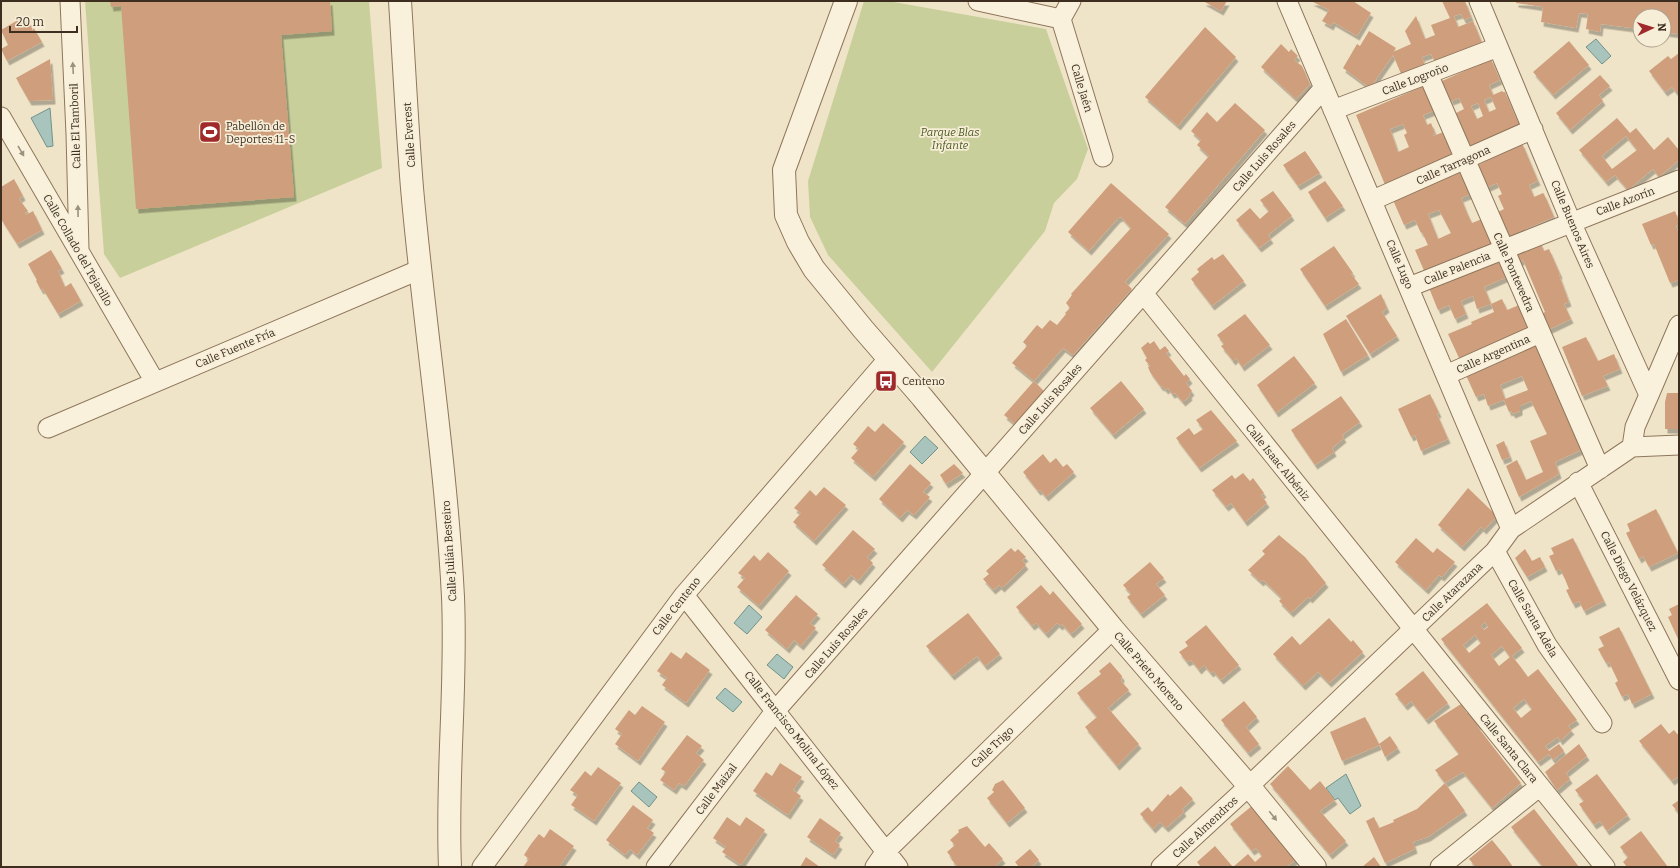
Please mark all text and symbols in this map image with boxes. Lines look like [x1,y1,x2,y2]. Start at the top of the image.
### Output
scale bar [10,8,77,34]
north arrow [1632,8,1672,48]
text: 20 m [16,15,45,29]
text: N [1655,23,1668,33]
one-way arrow [70,61,76,74]
street label: Calle Logroño [1380,61,1450,98]
street label: Calle Jaén [1068,62,1095,114]
street label: Calle El Tamboril [68,83,83,169]
street label: Calle Everest [401,102,418,168]
street label: Calle Luis Rosales [1230,118,1299,195]
sports icon: Pabellón de Deportes 11-S [197,119,223,145]
place label: Pabellón de Deportes 11-S [226,120,295,146]
park label: Parque Blas Infante [921,126,979,152]
street label: Calle Tarragona [1414,143,1492,188]
one-way arrow [17,145,24,157]
street label: Calle Buenos Aires [1548,178,1597,270]
street label: Calle Azorín [1594,184,1656,219]
street label: Calle Collado del Tejarillo [40,192,115,309]
one-way arrow [75,204,81,217]
street label: Calle Pontevedra [1490,231,1537,314]
street label: Calle Lugo [1383,237,1416,291]
street label: Calle Palencia [1422,249,1492,288]
street label: Calle Fuente Fría [193,326,277,371]
street label: Calle Argentina [1455,332,1532,376]
street label: Calle Luis Rosales [1016,361,1085,438]
bus stop icon: Centeno [873,368,899,394]
place label: Centeno [902,375,945,388]
street label: Calle Isaac Albéniz [1243,421,1313,503]
street label: Calle Julián Besteiro [439,500,460,602]
street label: Calle Diego Velázquez [1598,529,1659,633]
street label: Calle Atarazana [1419,560,1485,625]
street label: Calle Centeno [650,575,703,638]
street label: Calle Santa Adela [1505,577,1560,660]
street label: Calle Luis Rosales [802,605,871,682]
street label: Calle Prieto Moreno [1111,629,1186,713]
street label: Calle Francisco Molina López [741,669,842,792]
street label: Calle Santa Clara [1477,711,1540,786]
street label: Calle Trigo [968,724,1016,771]
street label: Calle Maizal [693,761,740,818]
street label: Calle Almendros [1170,794,1241,861]
one-way arrow [1269,811,1278,822]

